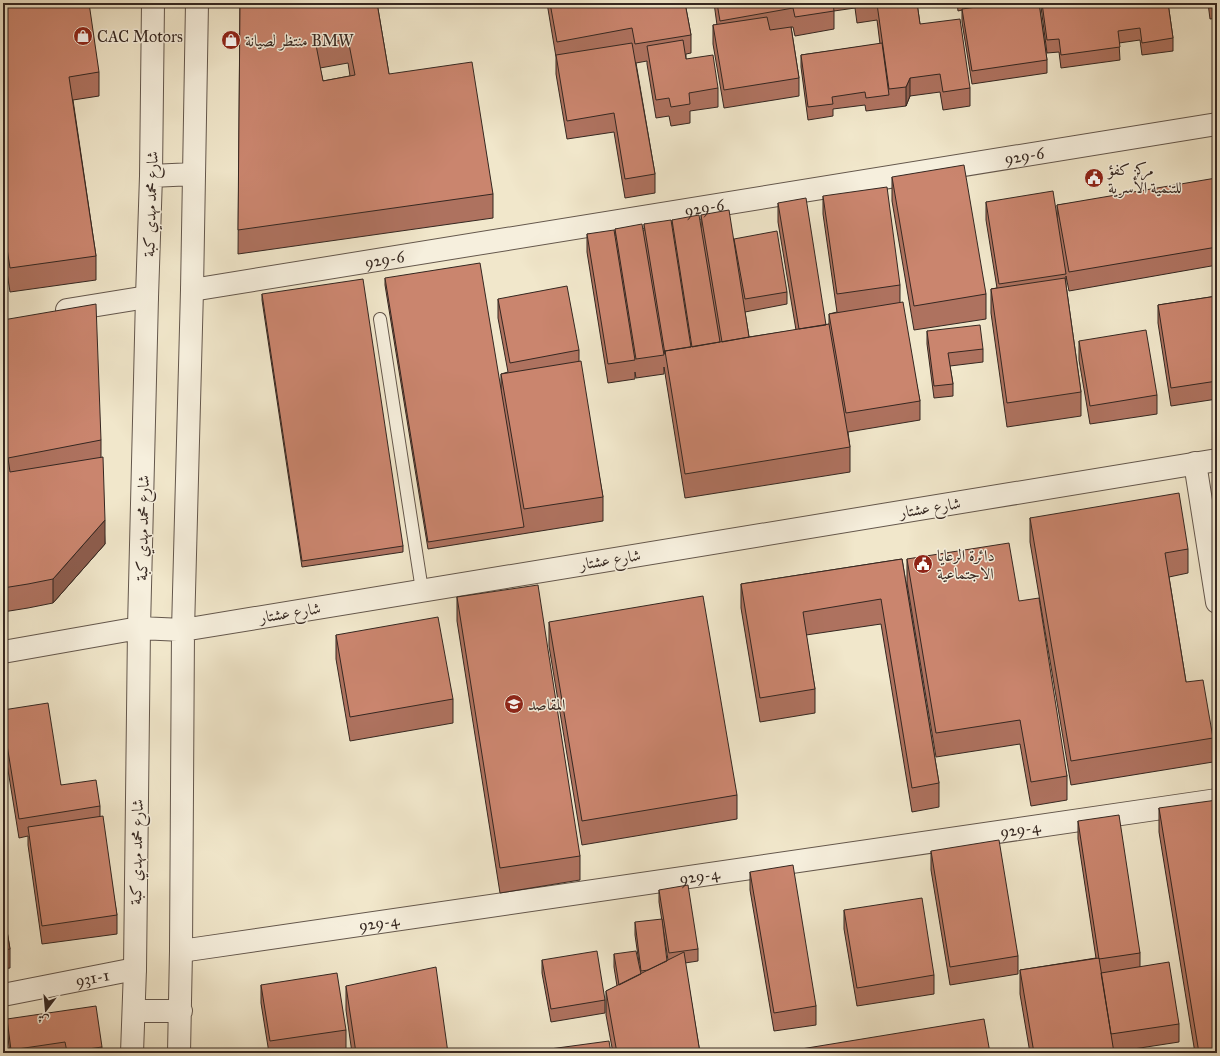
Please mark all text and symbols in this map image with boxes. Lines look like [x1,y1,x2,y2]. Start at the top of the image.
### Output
shop icon: CAC Motors [72,25,94,47]
place label: CAC Motors [97,27,183,46]
shop icon: منتظر لصيانة BMW [220,29,242,51]
place label: منتظر لصيانة BMW [245,31,354,51]
street label: 929-6 [1003,143,1046,168]
street label: شارع محمد مهدي كبة [139,151,166,257]
place label: مركز كفؤ للتنمية الأسرية [1106,160,1182,198]
public building icon: مركز كفؤ للتنمية الأسرية [1083,167,1105,189]
street label: 929-6 [683,195,726,220]
street label: 929-6 [363,247,407,272]
street label: شارع محمد مهدي كبة [132,475,157,581]
street label: شارع عشتار [896,493,963,526]
street label: شارع عشتار [576,545,643,578]
place label: دائرة الرعايا الاجتماعية [937,546,995,583]
public building icon: دائرة الرعايا الاجتماعية [912,553,934,575]
street label: شارع عشتار [256,598,323,631]
school or university icon: المقاصد [503,693,525,715]
place label: المقاصد [528,695,566,714]
street label: شارع محمد مهدي كبة [126,799,151,905]
street label: 929-4 [999,817,1043,842]
street label: 929-4 [678,863,722,888]
street label: 929-4 [358,910,401,935]
street label: 931-1 [74,965,111,991]
north arrow [26,990,66,1030]
text: ش [36,1011,50,1027]

